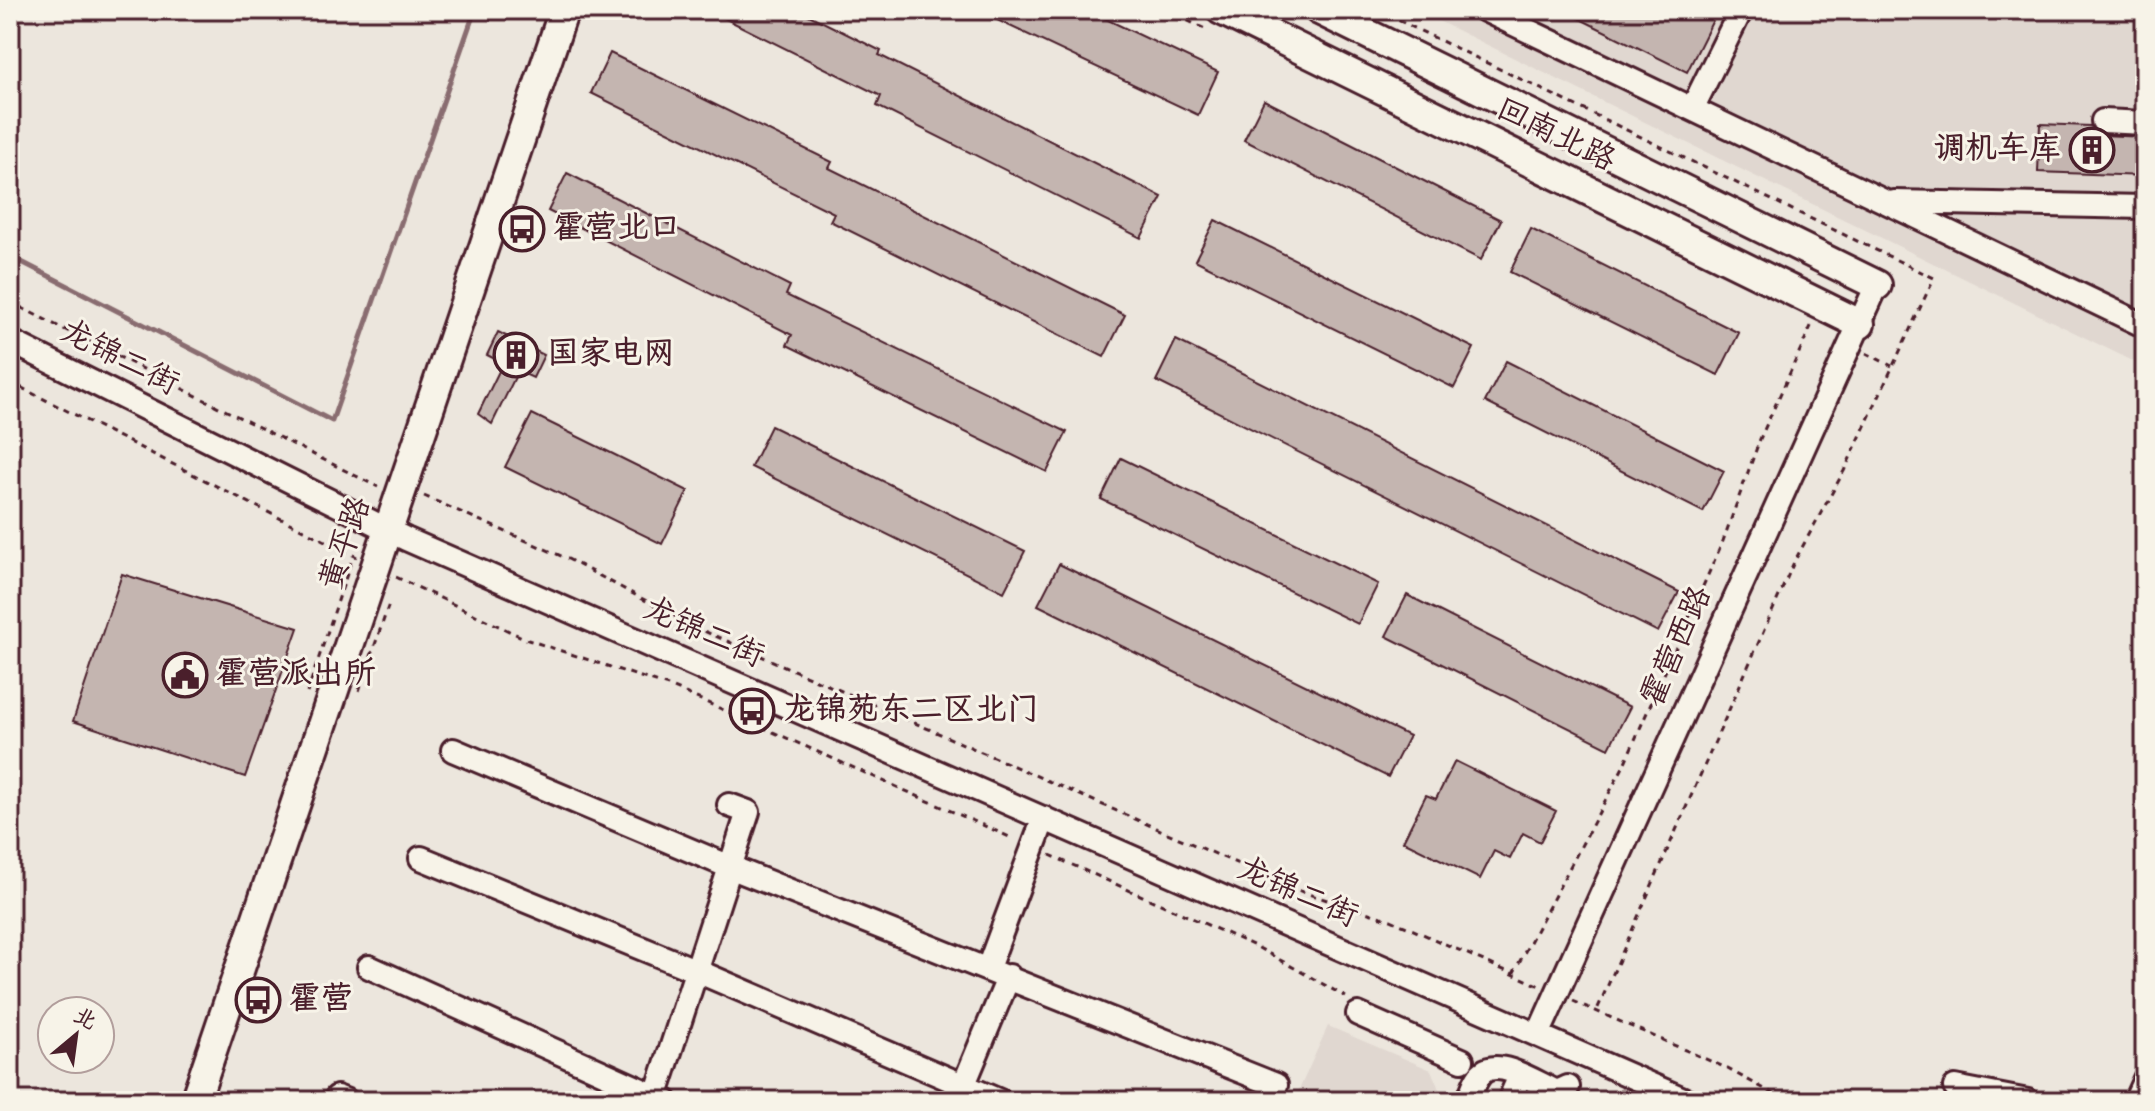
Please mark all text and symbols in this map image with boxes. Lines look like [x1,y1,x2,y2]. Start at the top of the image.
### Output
street label: 回南北路 [1487,87,1623,185]
building icon: 调机车库 [2068,126,2116,174]
place label: 调机车库 [1933,127,2061,174]
bus stop icon: 霍营北口 [498,205,546,253]
place label: 霍营北口 [553,206,681,253]
street label: 龙锦二街 [51,309,187,409]
building icon: 国家电网 [492,331,540,379]
place label: 国家电网 [547,332,675,379]
street label: 黄平路 [309,491,385,597]
street label: 霍营西路 [1630,579,1726,715]
street label: 龙锦二街 [635,586,771,682]
public building icon: 霍营派出所 [161,651,209,699]
place label: 霍营派出所 [216,652,376,699]
bus stop icon: 龙锦苑东二区北门 [728,687,776,735]
place label: 龙锦苑东二区北门 [783,688,1039,735]
street label: 龙锦二街 [1229,846,1365,942]
bus stop icon: 霍营 [234,976,282,1024]
place label: 霍营 [289,977,353,1024]
north arrow [36,995,116,1075]
text: 北 [67,1001,102,1039]

